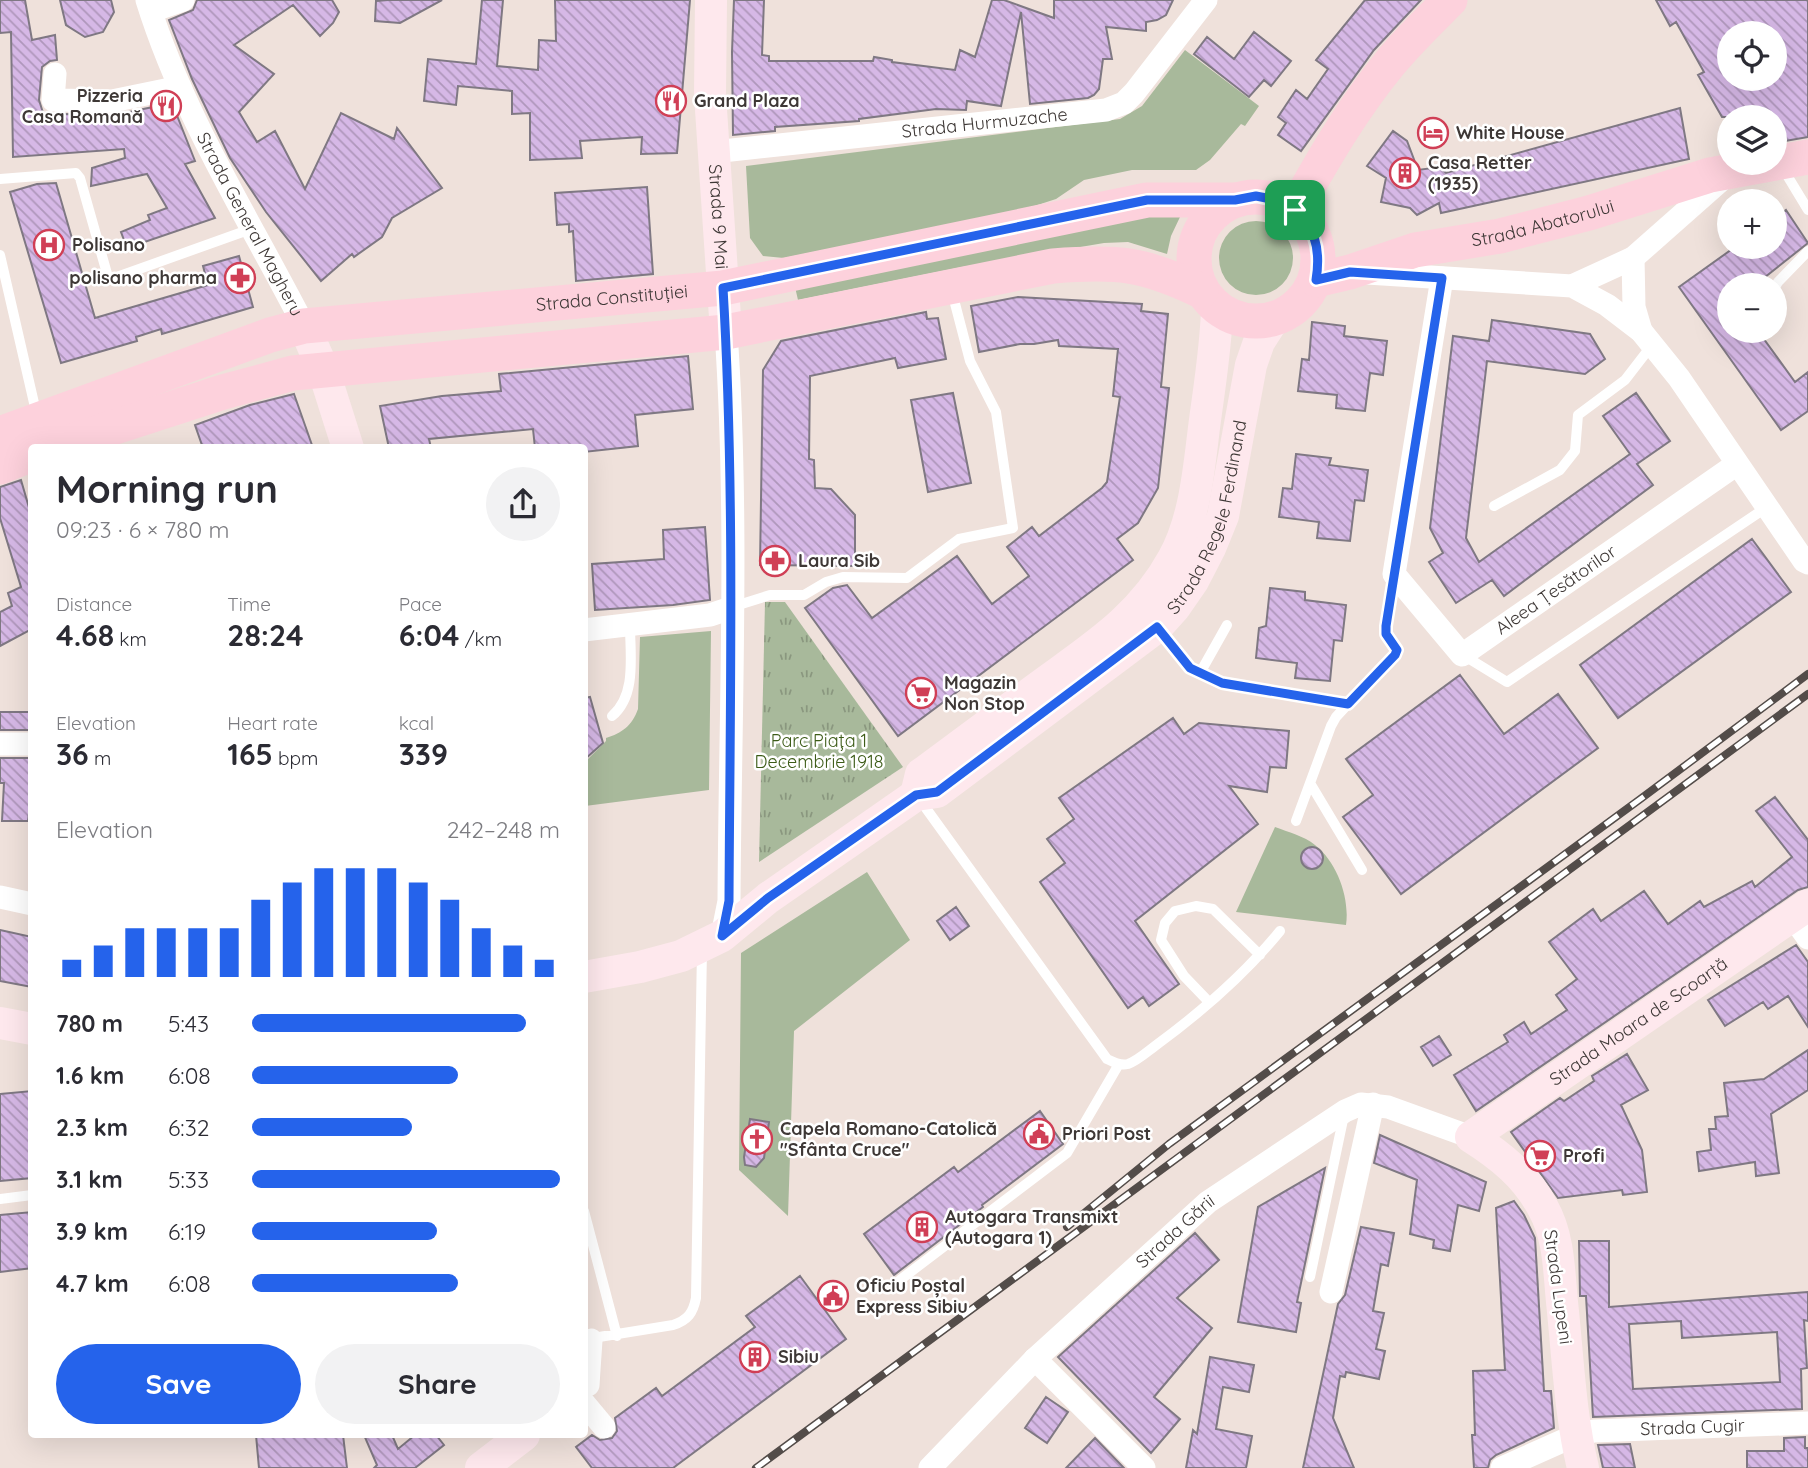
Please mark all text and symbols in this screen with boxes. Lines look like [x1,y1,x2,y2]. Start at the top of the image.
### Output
map controls [1717,21,1787,343]
button: locate [1717,21,1787,91]
place label: Pizzeria Casa Romană [22,84,143,128]
restaurant icon: Grand Plaza [654,84,688,118]
restaurant icon: Pizzeria Casa Romană [149,89,183,123]
place label: Grand Plaza [694,89,800,112]
street label: Strada Hurmuzache [900,102,1069,143]
button: layers [1717,105,1787,175]
hotel icon: White House [1416,116,1450,150]
place label: White House [1456,121,1565,144]
street label: Strada General Magheru [192,128,309,320]
place label: Casa Retter (1935) [1428,151,1532,195]
building icon: Casa Retter (1935) [1388,156,1422,190]
street label: Strada 9 Mai [704,163,734,270]
pin [1265,180,1325,240]
button: + [1717,189,1787,259]
icon: arrive [1276,191,1314,229]
street label: Strada Abatorului [1470,194,1617,252]
hospital icon: Polisano [32,228,66,262]
place label: Polisano [72,233,145,256]
pharmacy icon: polisano pharma [223,261,257,295]
place label: polisano pharma [69,266,217,289]
button: − [1717,273,1787,343]
street label: Strada Constituției [535,279,689,316]
street label: Strada Regele Ferdinand [1162,418,1252,619]
text: Morning run [56,465,278,513]
button: share [486,467,560,541]
text: 09:23 · 6 × 780 m [56,515,229,544]
street label: Aleea Țesătorilor [1491,539,1621,639]
pharmacy icon: Laura Sib [758,544,792,578]
place label: Laura Sib [798,549,880,572]
text: Distance [56,592,132,616]
text: Time [227,592,271,616]
text: Pace [399,592,442,616]
text: 4.68 [56,616,114,654]
text: 28:24 [227,616,304,654]
text: 6:04 [399,616,460,654]
text: km [114,627,147,651]
text: /km [460,627,502,651]
place label: Magazin Non Stop [944,671,1025,715]
supermarket icon: Magazin Non Stop [904,676,938,710]
text: Elevation [56,711,136,735]
text: Heart rate [227,711,318,735]
text: kcal [399,711,434,735]
park label: Parc Piața 1 Decembrie 1918 [754,729,884,773]
text: 36 [56,735,89,773]
text: 165 [227,735,273,773]
text: 339 [399,735,448,773]
text: m [89,746,111,770]
text: bpm [273,746,318,770]
text: Elevation [56,815,153,844]
text: 242–248 m [447,815,560,844]
street label: Strada Moara de Scoarță [1545,952,1732,1091]
text: 780 m [56,1009,123,1038]
text: 5:43 [168,1009,209,1038]
text: 1.6 km [56,1061,124,1090]
text: 6:08 [168,1061,211,1090]
text: 2.3 km [56,1113,128,1142]
text: 6:32 [168,1113,209,1142]
place label: Capela Romano-Catolică "Sfânta Cruce" [780,1117,997,1161]
public building icon: Priori Post [1022,1117,1056,1151]
church icon: Capela Romano-Catolică "Sfânta Cruce" [740,1122,774,1156]
place label: Priori Post [1062,1122,1151,1145]
supermarket icon: Profi [1523,1139,1557,1173]
place label: Profi [1563,1144,1605,1167]
text: 3.1 km [56,1165,123,1194]
text: 5:33 [168,1165,209,1194]
street label: Strada Gării [1131,1189,1219,1273]
place label: Autogara Transmixt (Autogara 1) [945,1205,1118,1249]
building icon: Autogara Transmixt (Autogara 1) [905,1210,939,1244]
text: 3.9 km [56,1217,128,1246]
text: 6:19 [168,1217,206,1246]
street label: Strada Lupeni [1539,1228,1578,1346]
text: 4.7 km [56,1269,129,1298]
text: 6:08 [168,1269,211,1298]
place label: Oficiu Poștal Express Sibiu [856,1274,968,1318]
public building icon: Oficiu Poștal Express Sibiu [816,1279,850,1313]
building icon: Sibiu [738,1340,772,1374]
button: Save [56,1344,301,1424]
button: Share [315,1344,560,1424]
place label: Sibiu [778,1345,819,1368]
street label: Strada Cugir [1640,1413,1745,1440]

